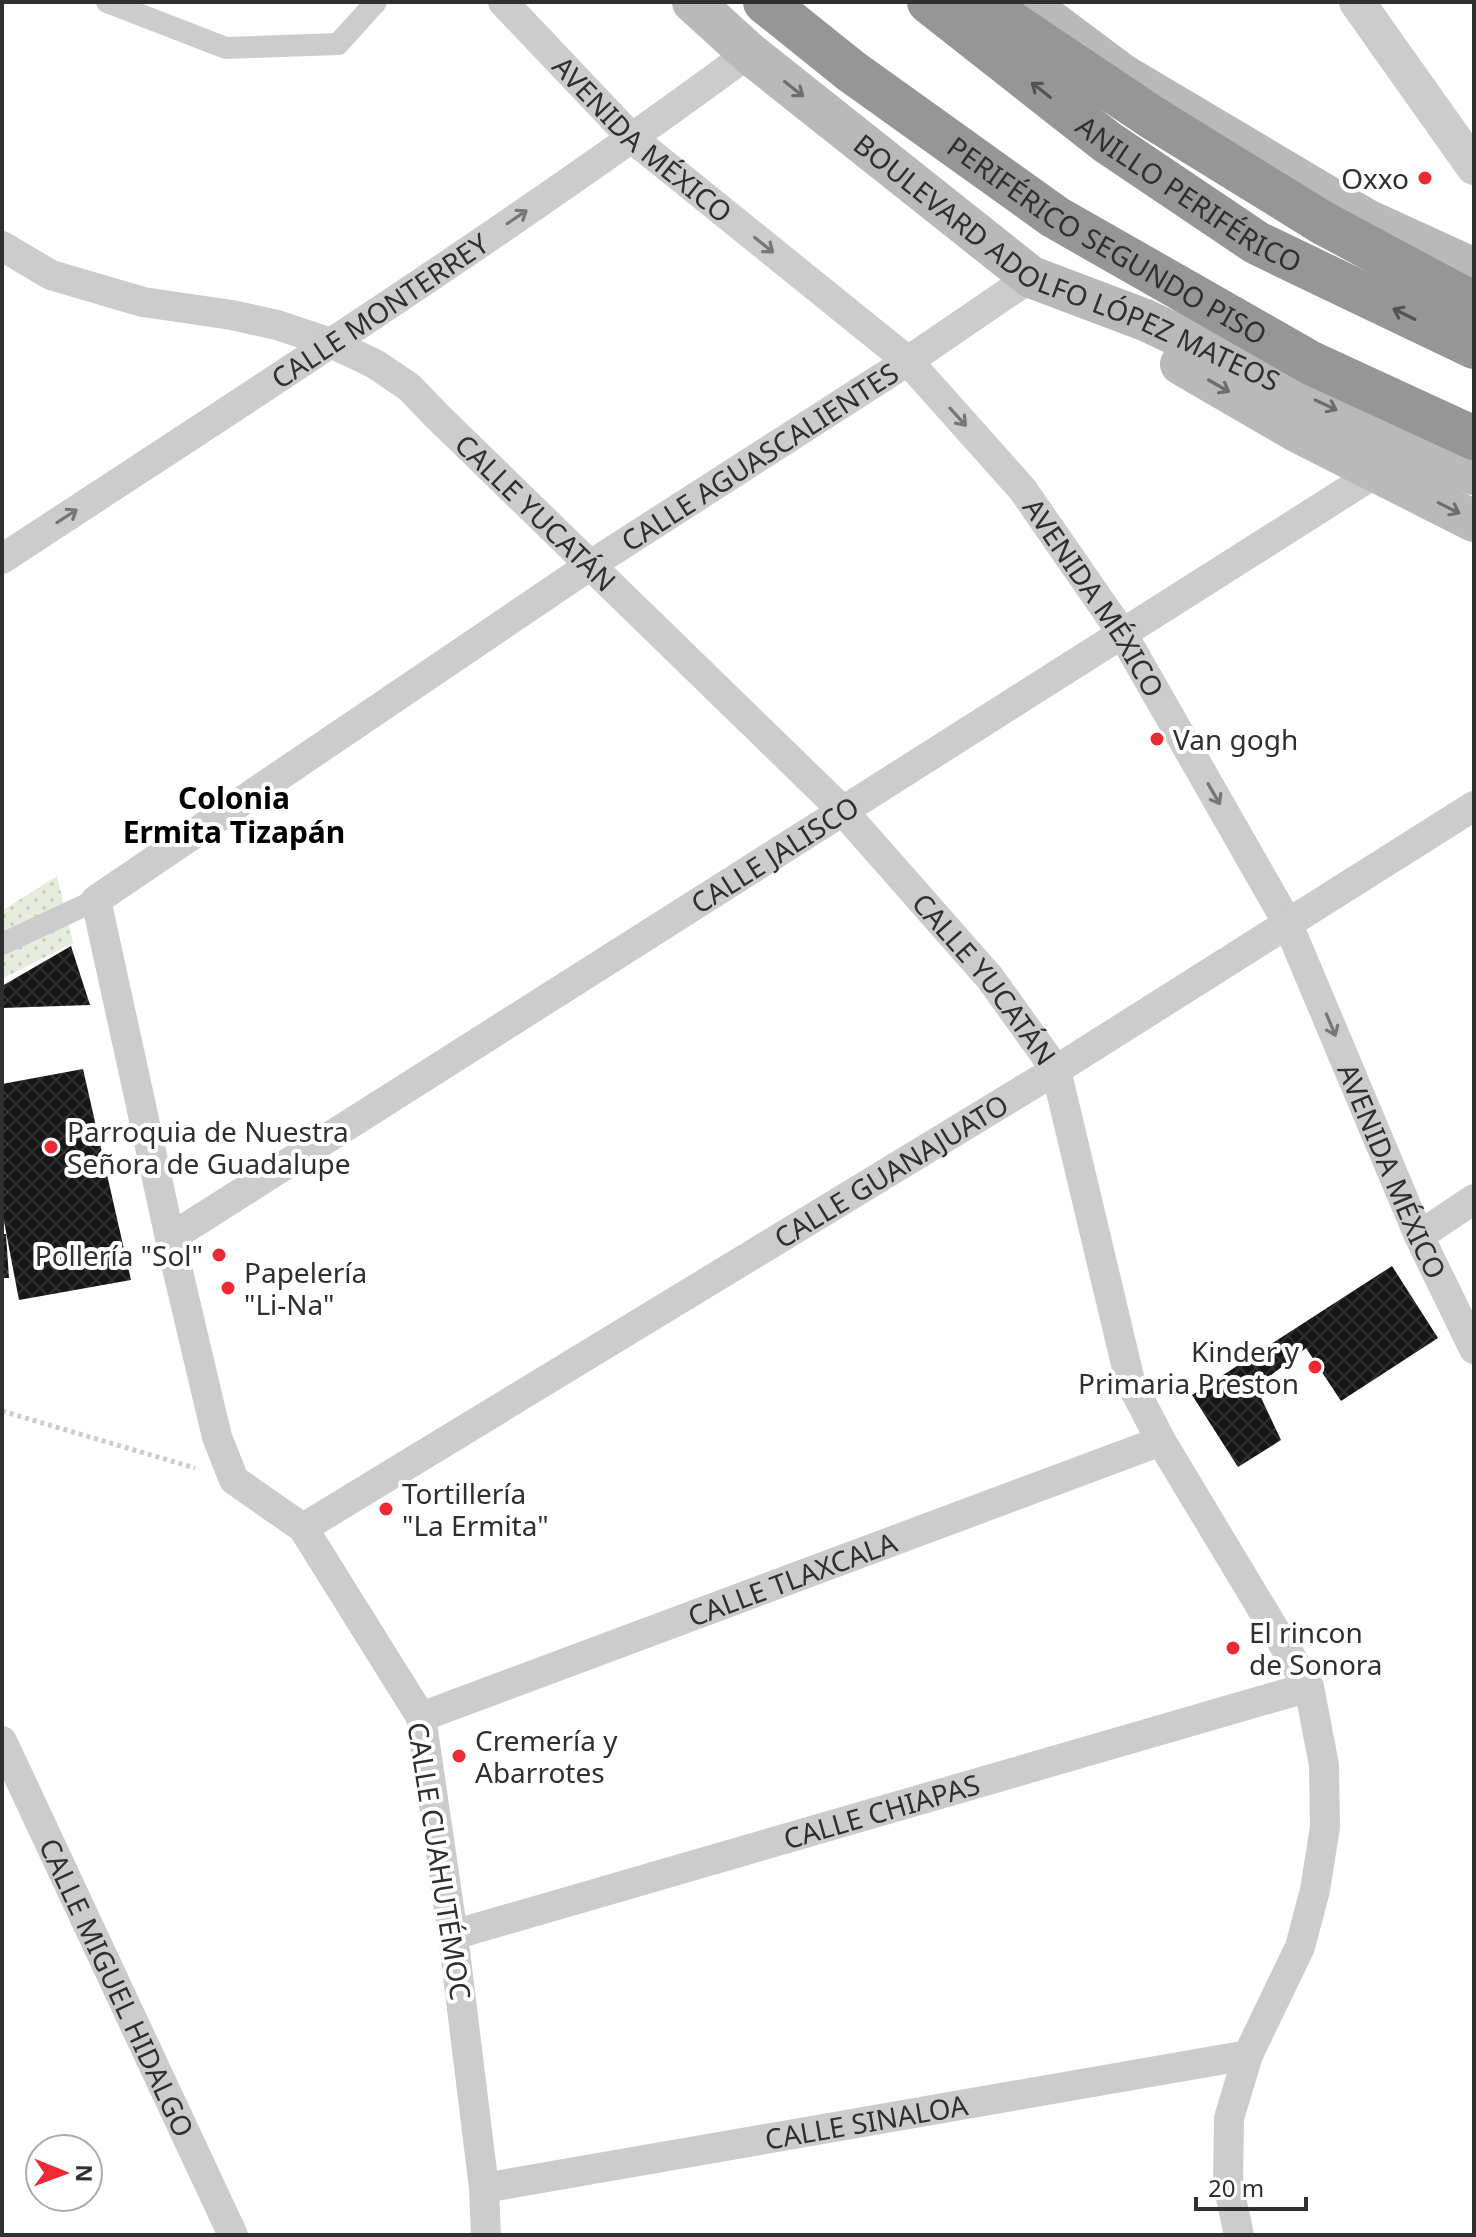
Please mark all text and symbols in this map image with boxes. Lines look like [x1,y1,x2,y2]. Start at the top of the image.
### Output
street label: AVENIDA MÉXICO [545,47,740,231]
one-way arrow [784,80,805,98]
one-way arrow [1031,81,1052,99]
street label: ANILLO PERIFÉRICO [1069,106,1308,281]
street label: BOULEVARD ADOLFO LÓPEZ MATEOS [846,125,1286,400]
street label: PERIFÉRICO SEGUNDO PISO [940,127,1274,353]
place label: Oxxo [1341,159,1409,197]
marker: Oxxo [1416,169,1434,187]
one-way arrow [505,209,528,225]
street label: CALLE MONTERREY [263,224,496,397]
one-way arrow [754,236,775,254]
one-way arrow [1392,306,1416,321]
street label: CALLE AGUASCALIENTES [614,353,905,559]
one-way arrow [1207,379,1231,394]
one-way arrow [1314,398,1338,413]
one-way arrow [949,407,967,427]
street label: CALLE YUCATÁN [447,425,625,599]
street label: AVENIDA MÉXICO [1015,490,1173,704]
one-way arrow [1437,501,1460,517]
one-way arrow [56,508,78,524]
place label: Van gogh [1173,720,1298,758]
marker: Van gogh [1148,730,1166,748]
district label: Colonia Ermita Tizapán [123,777,345,852]
one-way arrow [1207,781,1222,805]
street label: CALLE JALISCO [683,787,866,922]
street label: CALLE YUCATÁN [904,884,1065,1072]
one-way arrow [1324,1012,1339,1037]
street label: AVENIDA MÉXICO [1329,1057,1456,1285]
street label: CALLE GUANAJUATO [767,1085,1015,1256]
place label: Parroquia de Nuestra Señora de Guadalupe [67,1112,351,1182]
marker: Parroquia de Nuestra Señora de Guadalupe [42,1138,60,1156]
place label: Pollería "Sol" [35,1236,203,1274]
marker: Pollería "Sol" [210,1246,228,1264]
place label: Papelería "Li-Na" [244,1253,367,1323]
marker: Papelería "Li-Na" [219,1279,237,1297]
place label: Kinder y Primaria Preston [1078,1332,1300,1402]
marker: Kinder y Primaria Preston [1306,1358,1324,1376]
place label: Tortillería "La Ermita" [402,1474,549,1544]
marker: Tortillería "La Ermita" [377,1500,395,1518]
street label: CALLE TLAXCALA [682,1522,902,1635]
place label: El rincon de Sonora [1249,1613,1383,1683]
marker: El rincon de Sonora [1224,1639,1242,1657]
street label: CALLE CUAHUTÉMOC [399,1719,481,2003]
place label: Cremería y Abarrotes [475,1721,618,1791]
marker: Cremería y Abarrotes [450,1747,468,1765]
street label: CALLE CHIAPAS [779,1764,984,1857]
street label: CALLE MIGUEL HIDALGO [31,1832,203,2143]
street label: CALLE SINALOA [762,2085,971,2158]
north arrow [24,2133,104,2213]
scale bar [1196,2161,1306,2211]
text: N [70,2164,100,2183]
text: 20 m [1208,2171,1264,2204]

